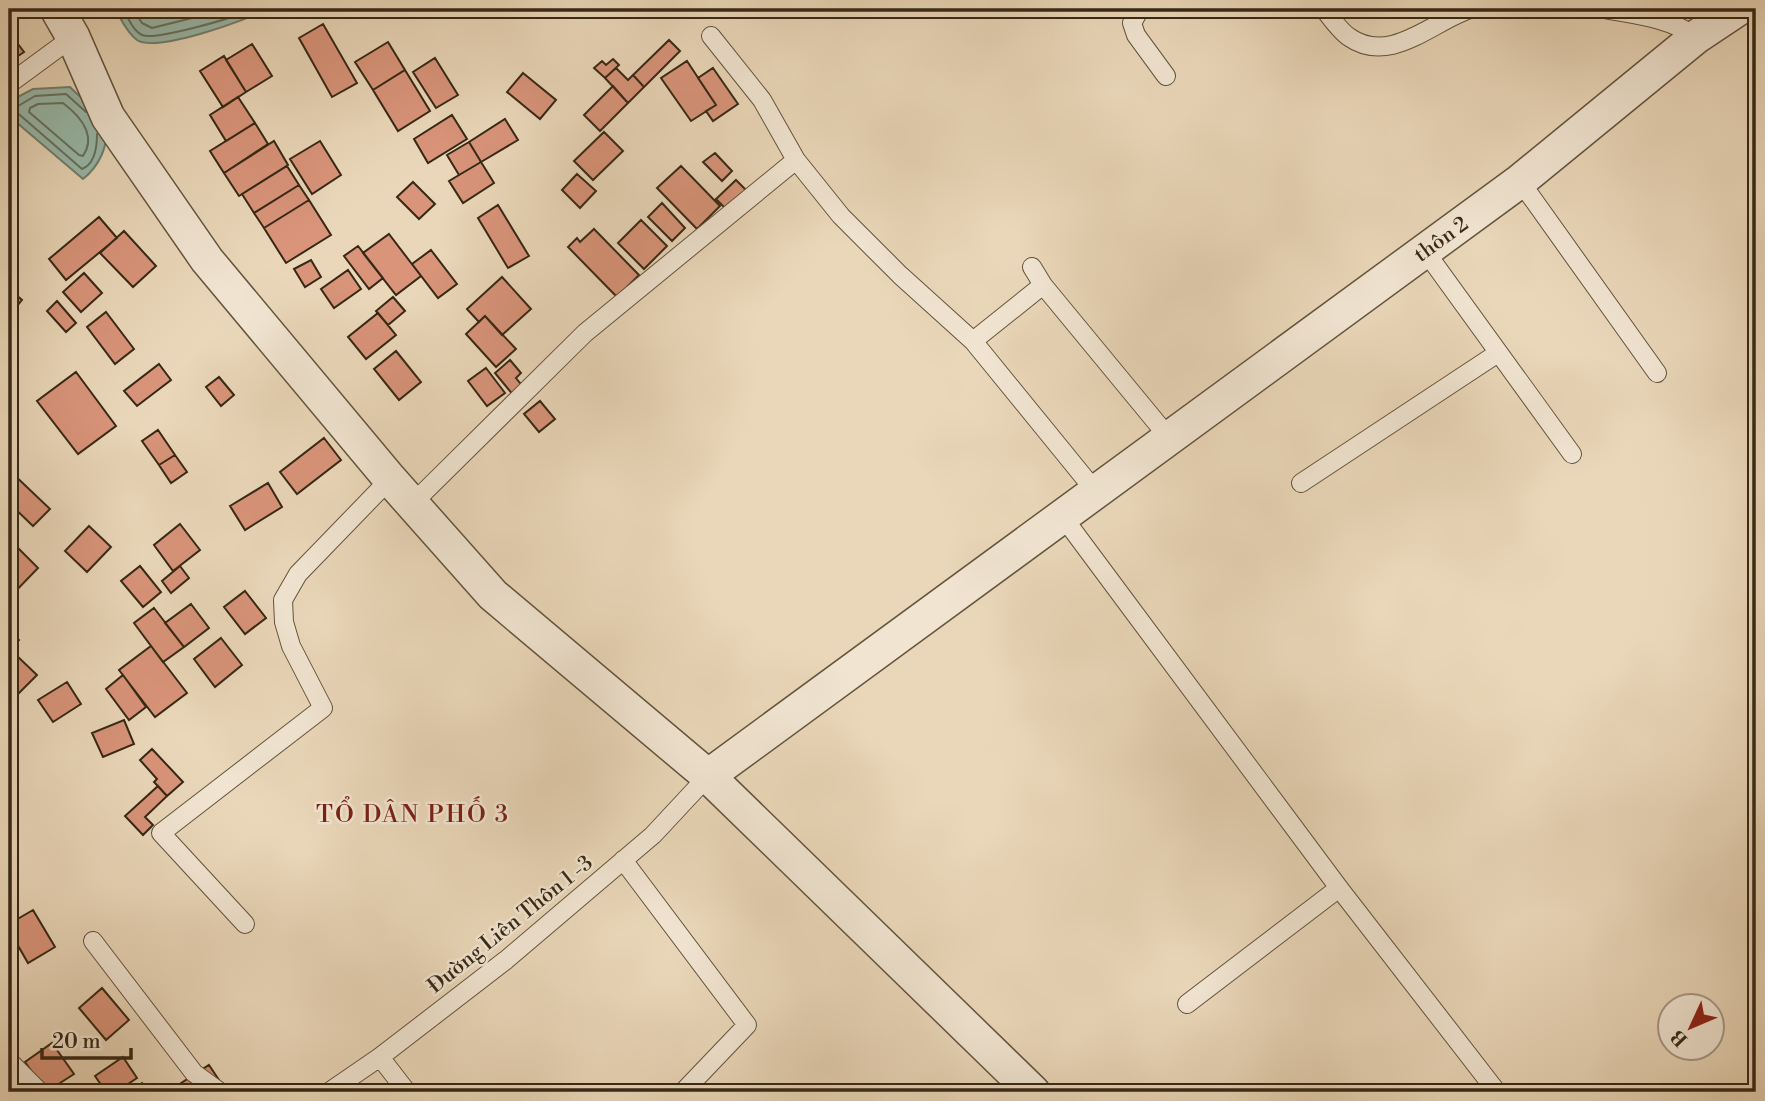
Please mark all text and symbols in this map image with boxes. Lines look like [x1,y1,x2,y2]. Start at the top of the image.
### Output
street label: thôn 2 [1409,211,1474,268]
district label: TỔ DÂN PHỐ 3 [316,796,510,830]
street label: Đường Liên Thôn 1 -3 [423,850,598,999]
north arrow [1656,992,1726,1062]
scale bar [42,1017,131,1061]
text: B [1666,1025,1693,1052]
text: 20 m [52,1029,101,1055]

